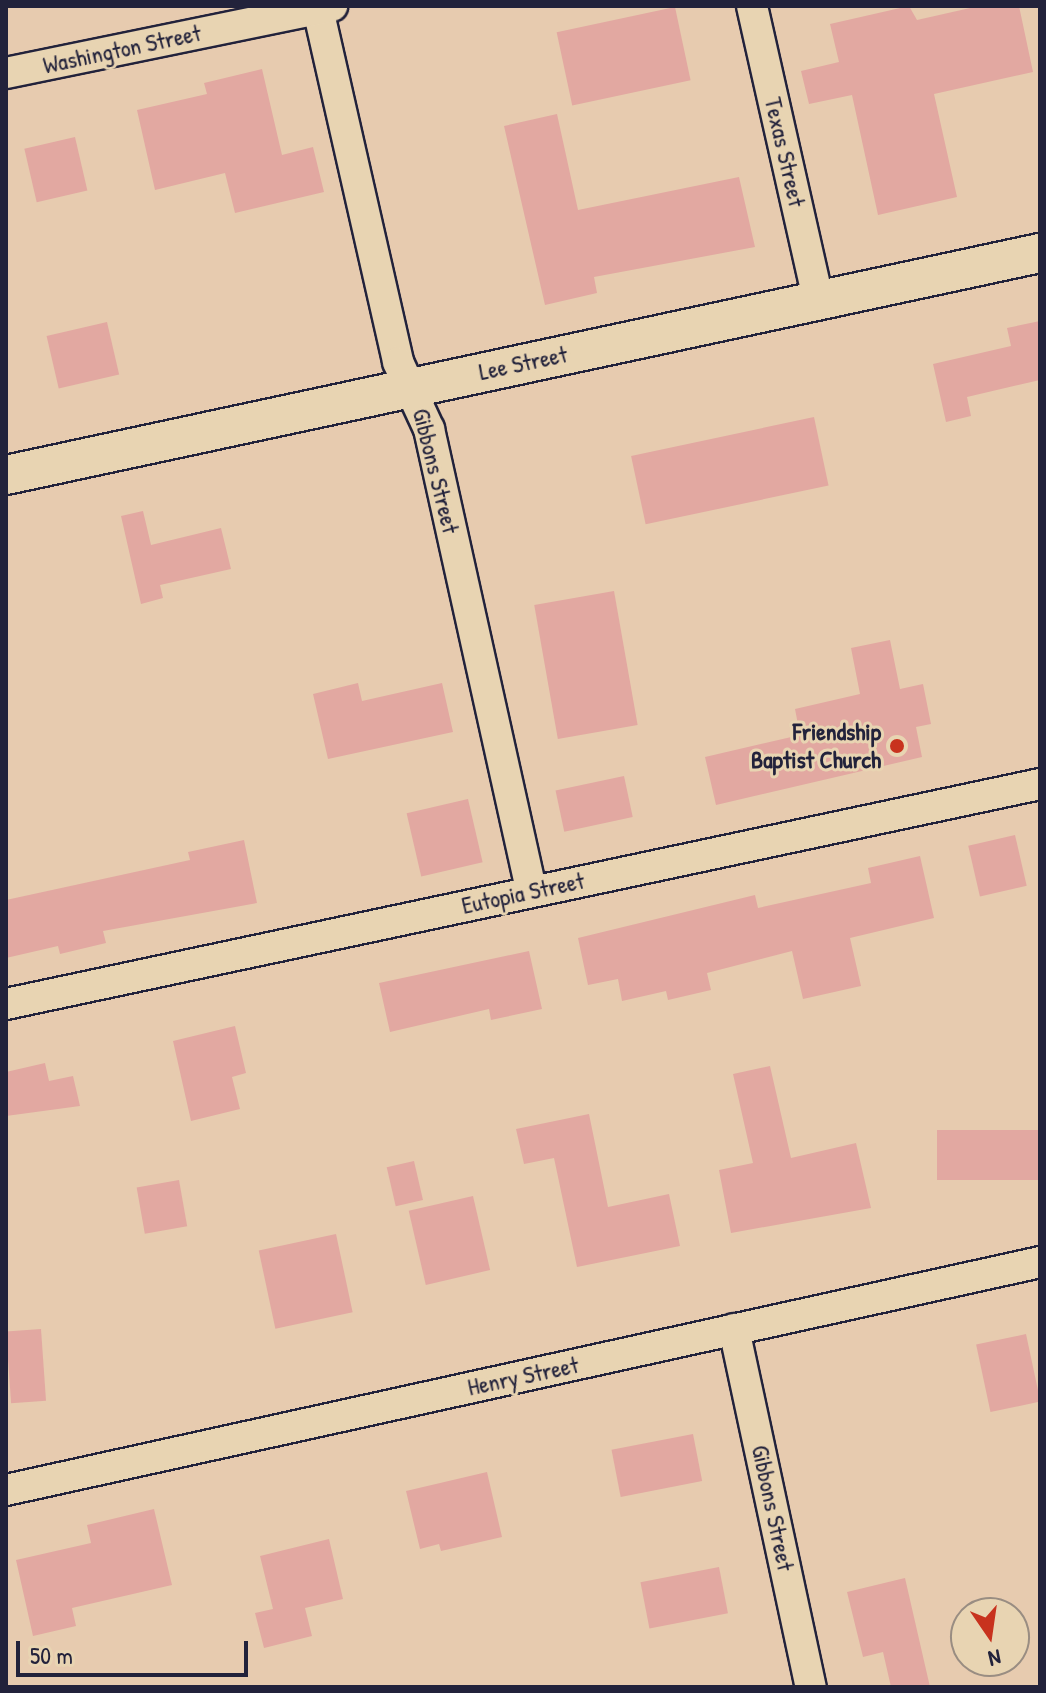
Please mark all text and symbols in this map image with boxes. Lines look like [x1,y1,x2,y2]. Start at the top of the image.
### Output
street label: Washington Street [40,18,204,80]
street label: Texas Street [758,94,812,210]
street label: Lee Street [476,340,570,386]
street label: Gibbons Street [407,406,465,536]
place label: Friendship Baptist Church [751,718,881,774]
marker: Friendship Baptist Church [888,737,906,755]
street label: Eutopia Street [459,866,587,920]
street label: Henry Street [465,1350,581,1402]
street label: Gibbons Street [746,1442,800,1574]
north arrow [950,1597,1030,1677]
scale bar [20,1625,252,1675]
text: 50 m [30,1639,73,1671]
text: N [986,1643,1004,1674]

